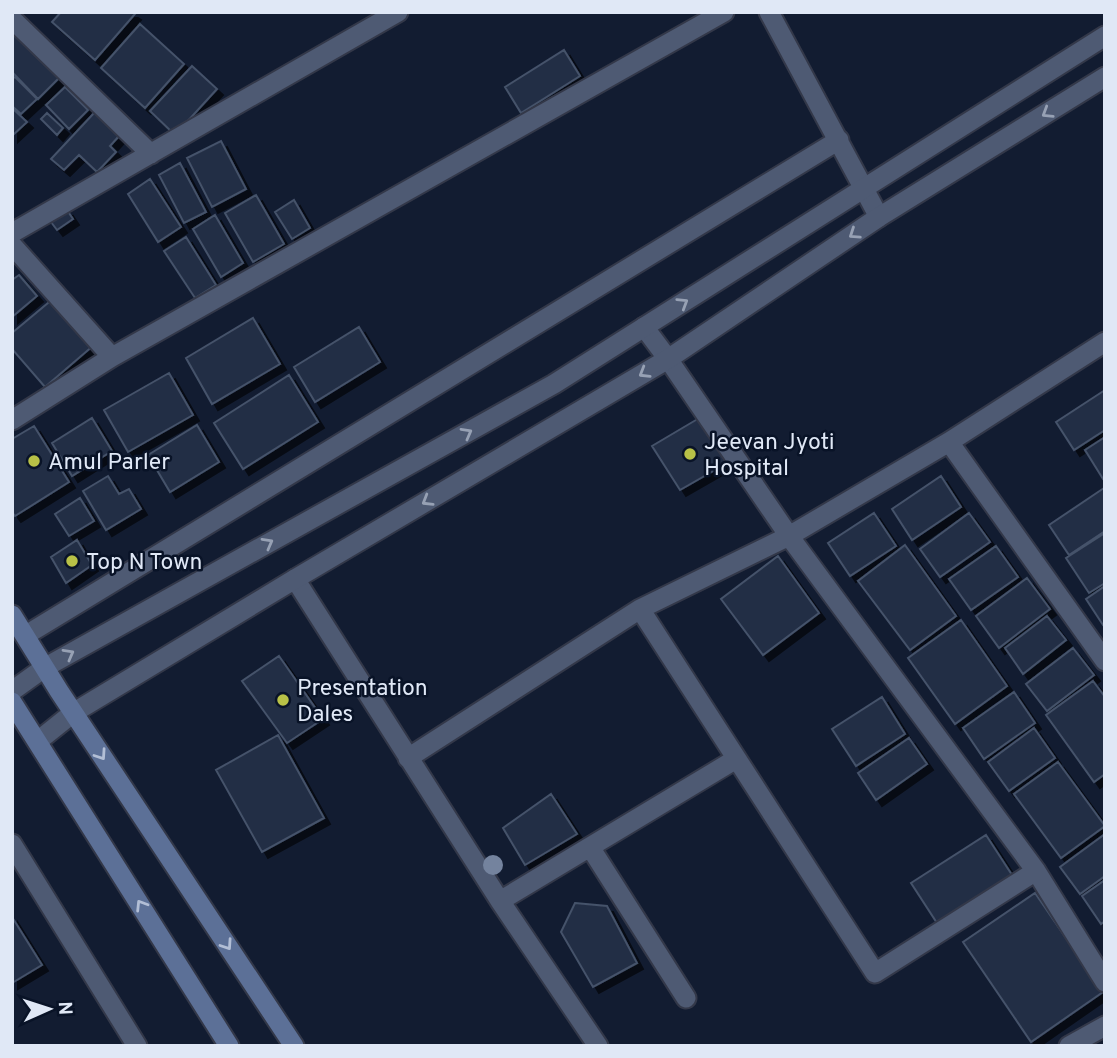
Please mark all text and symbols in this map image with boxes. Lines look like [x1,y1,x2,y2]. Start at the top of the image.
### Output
one-way arrow [1041,104,1054,117]
one-way arrow [849,225,862,238]
one-way arrow [675,298,688,311]
one-way arrow [639,365,652,378]
one-way arrow [460,427,472,441]
place label: Jeevan Jyoti Hospital [704,429,835,484]
marker: Jeevan Jyoti Hospital [682,446,698,462]
place label: Amul Parler [48,449,170,478]
marker: Amul Parler [26,453,42,469]
one-way arrow [422,493,435,506]
one-way arrow [261,538,274,551]
place label: Top N Town [86,549,203,578]
marker: Top N Town [64,553,80,569]
one-way arrow [62,649,75,662]
place label: Presentation Dales [297,675,428,730]
marker: Presentation Dales [275,692,291,708]
one-way arrow [93,748,106,761]
one-way arrow [136,900,149,913]
one-way arrow [219,937,232,950]
north arrow [14,974,84,1044]
text: N [52,1001,76,1016]

